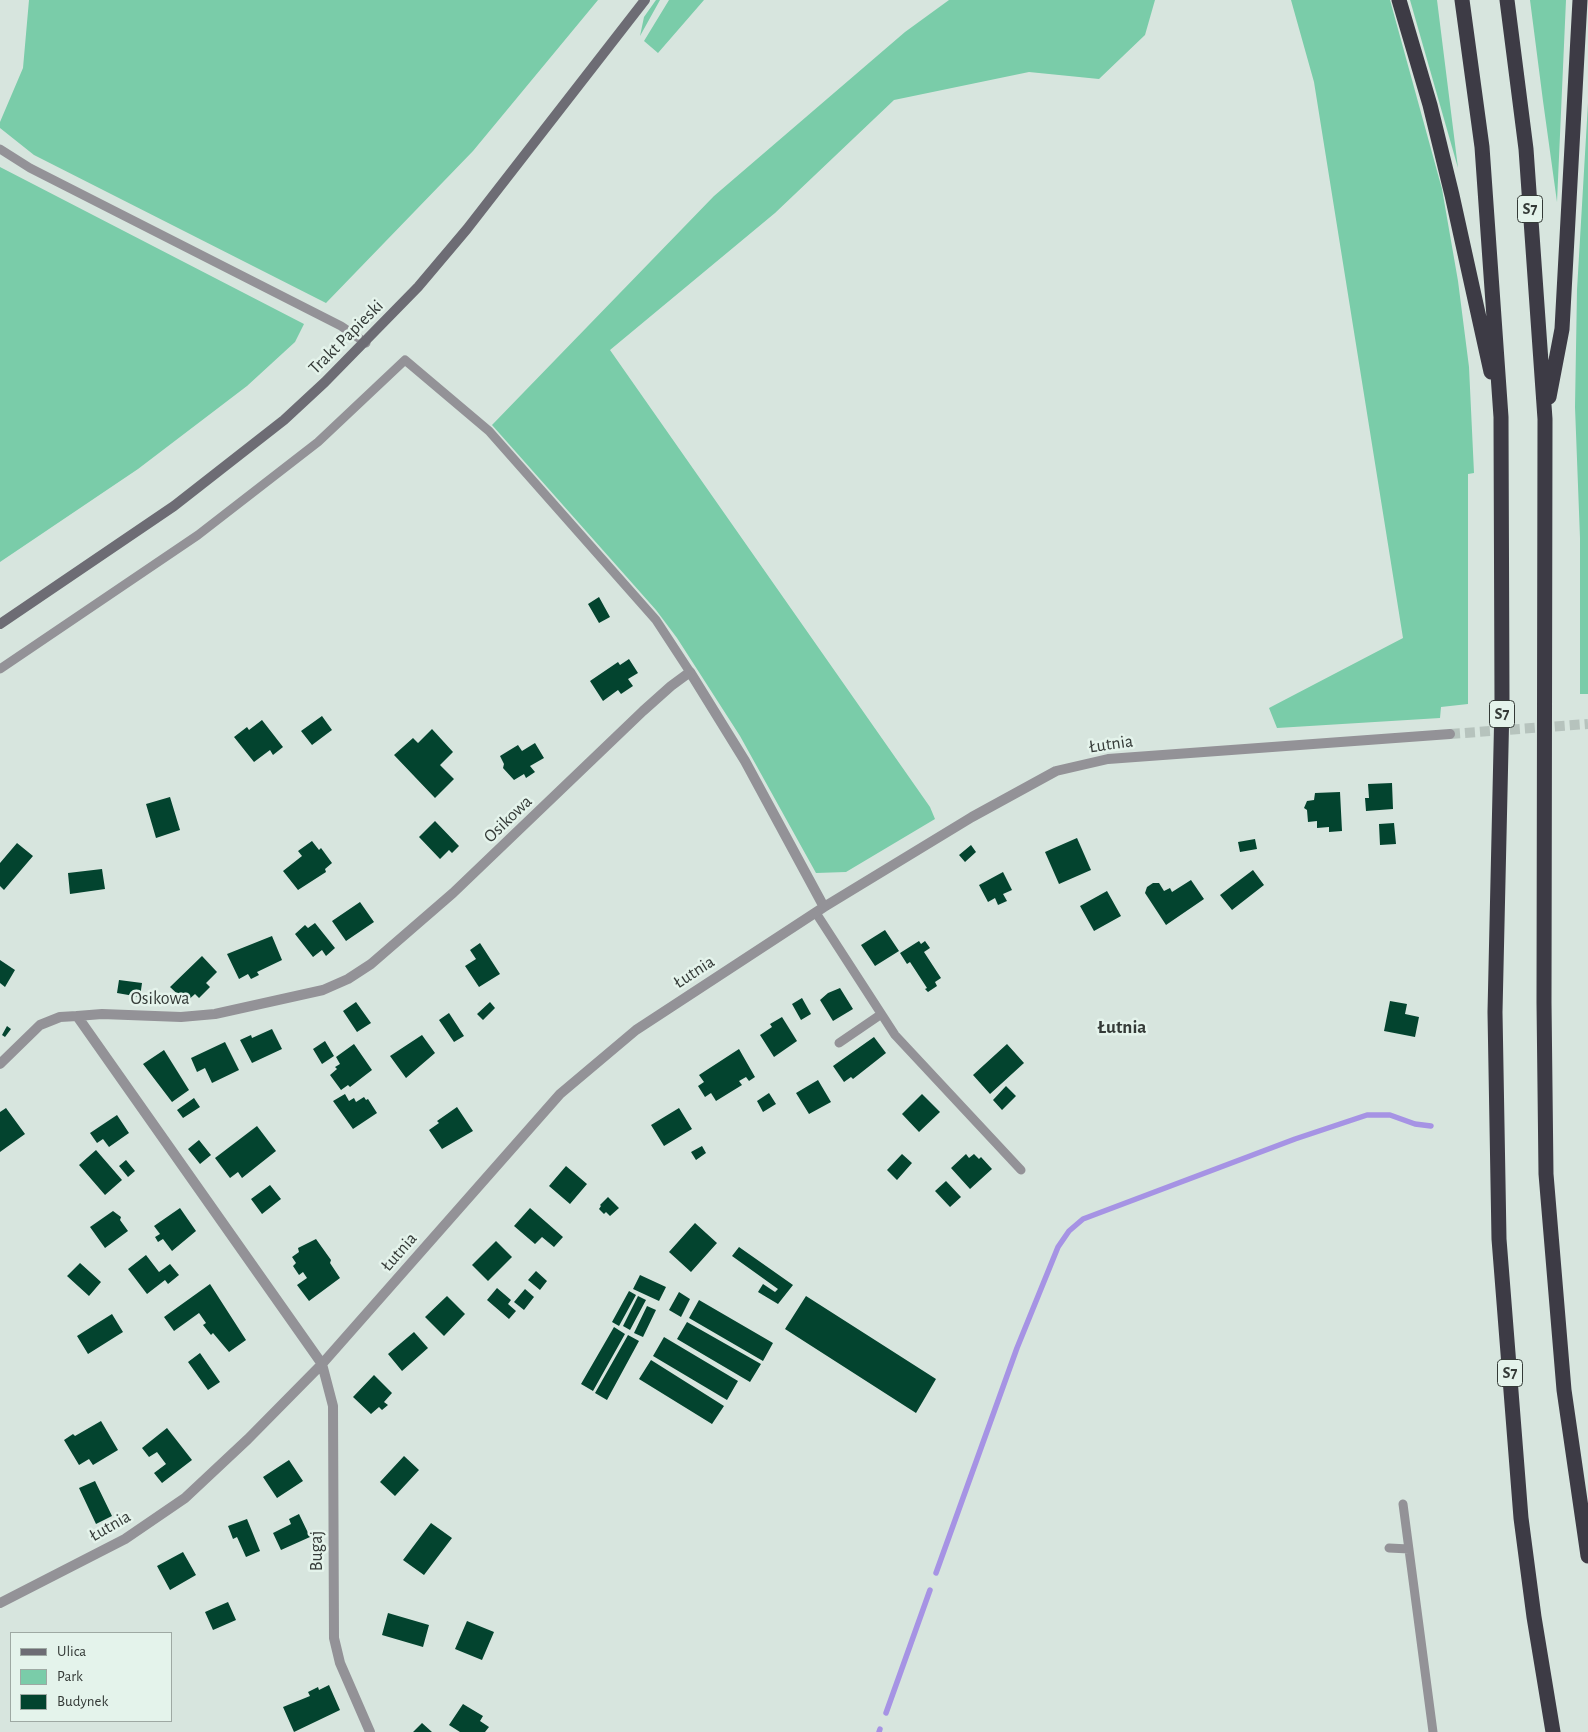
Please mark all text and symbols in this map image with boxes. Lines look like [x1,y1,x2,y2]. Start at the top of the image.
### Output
road number: S7 [1518,195,1542,222]
street label: Trakt Papieski [304,295,388,379]
road number: S7 [1490,701,1514,728]
street label: Łutnia [1087,730,1135,758]
street label: Osikowa [479,791,537,847]
street label: Łutnia [669,951,719,993]
street label: Osikowa [130,988,190,1010]
district label: Łutnia [1097,1016,1147,1038]
street label: Łutnia [376,1228,422,1276]
road number: S7 [1498,1360,1522,1386]
street label: Łutnia [85,1506,135,1546]
street label: Bugaj [306,1531,328,1571]
legend [10,1632,172,1722]
text: Ulica [57,1644,86,1659]
text: Park [57,1669,83,1684]
text: Budynek [57,1694,108,1709]

